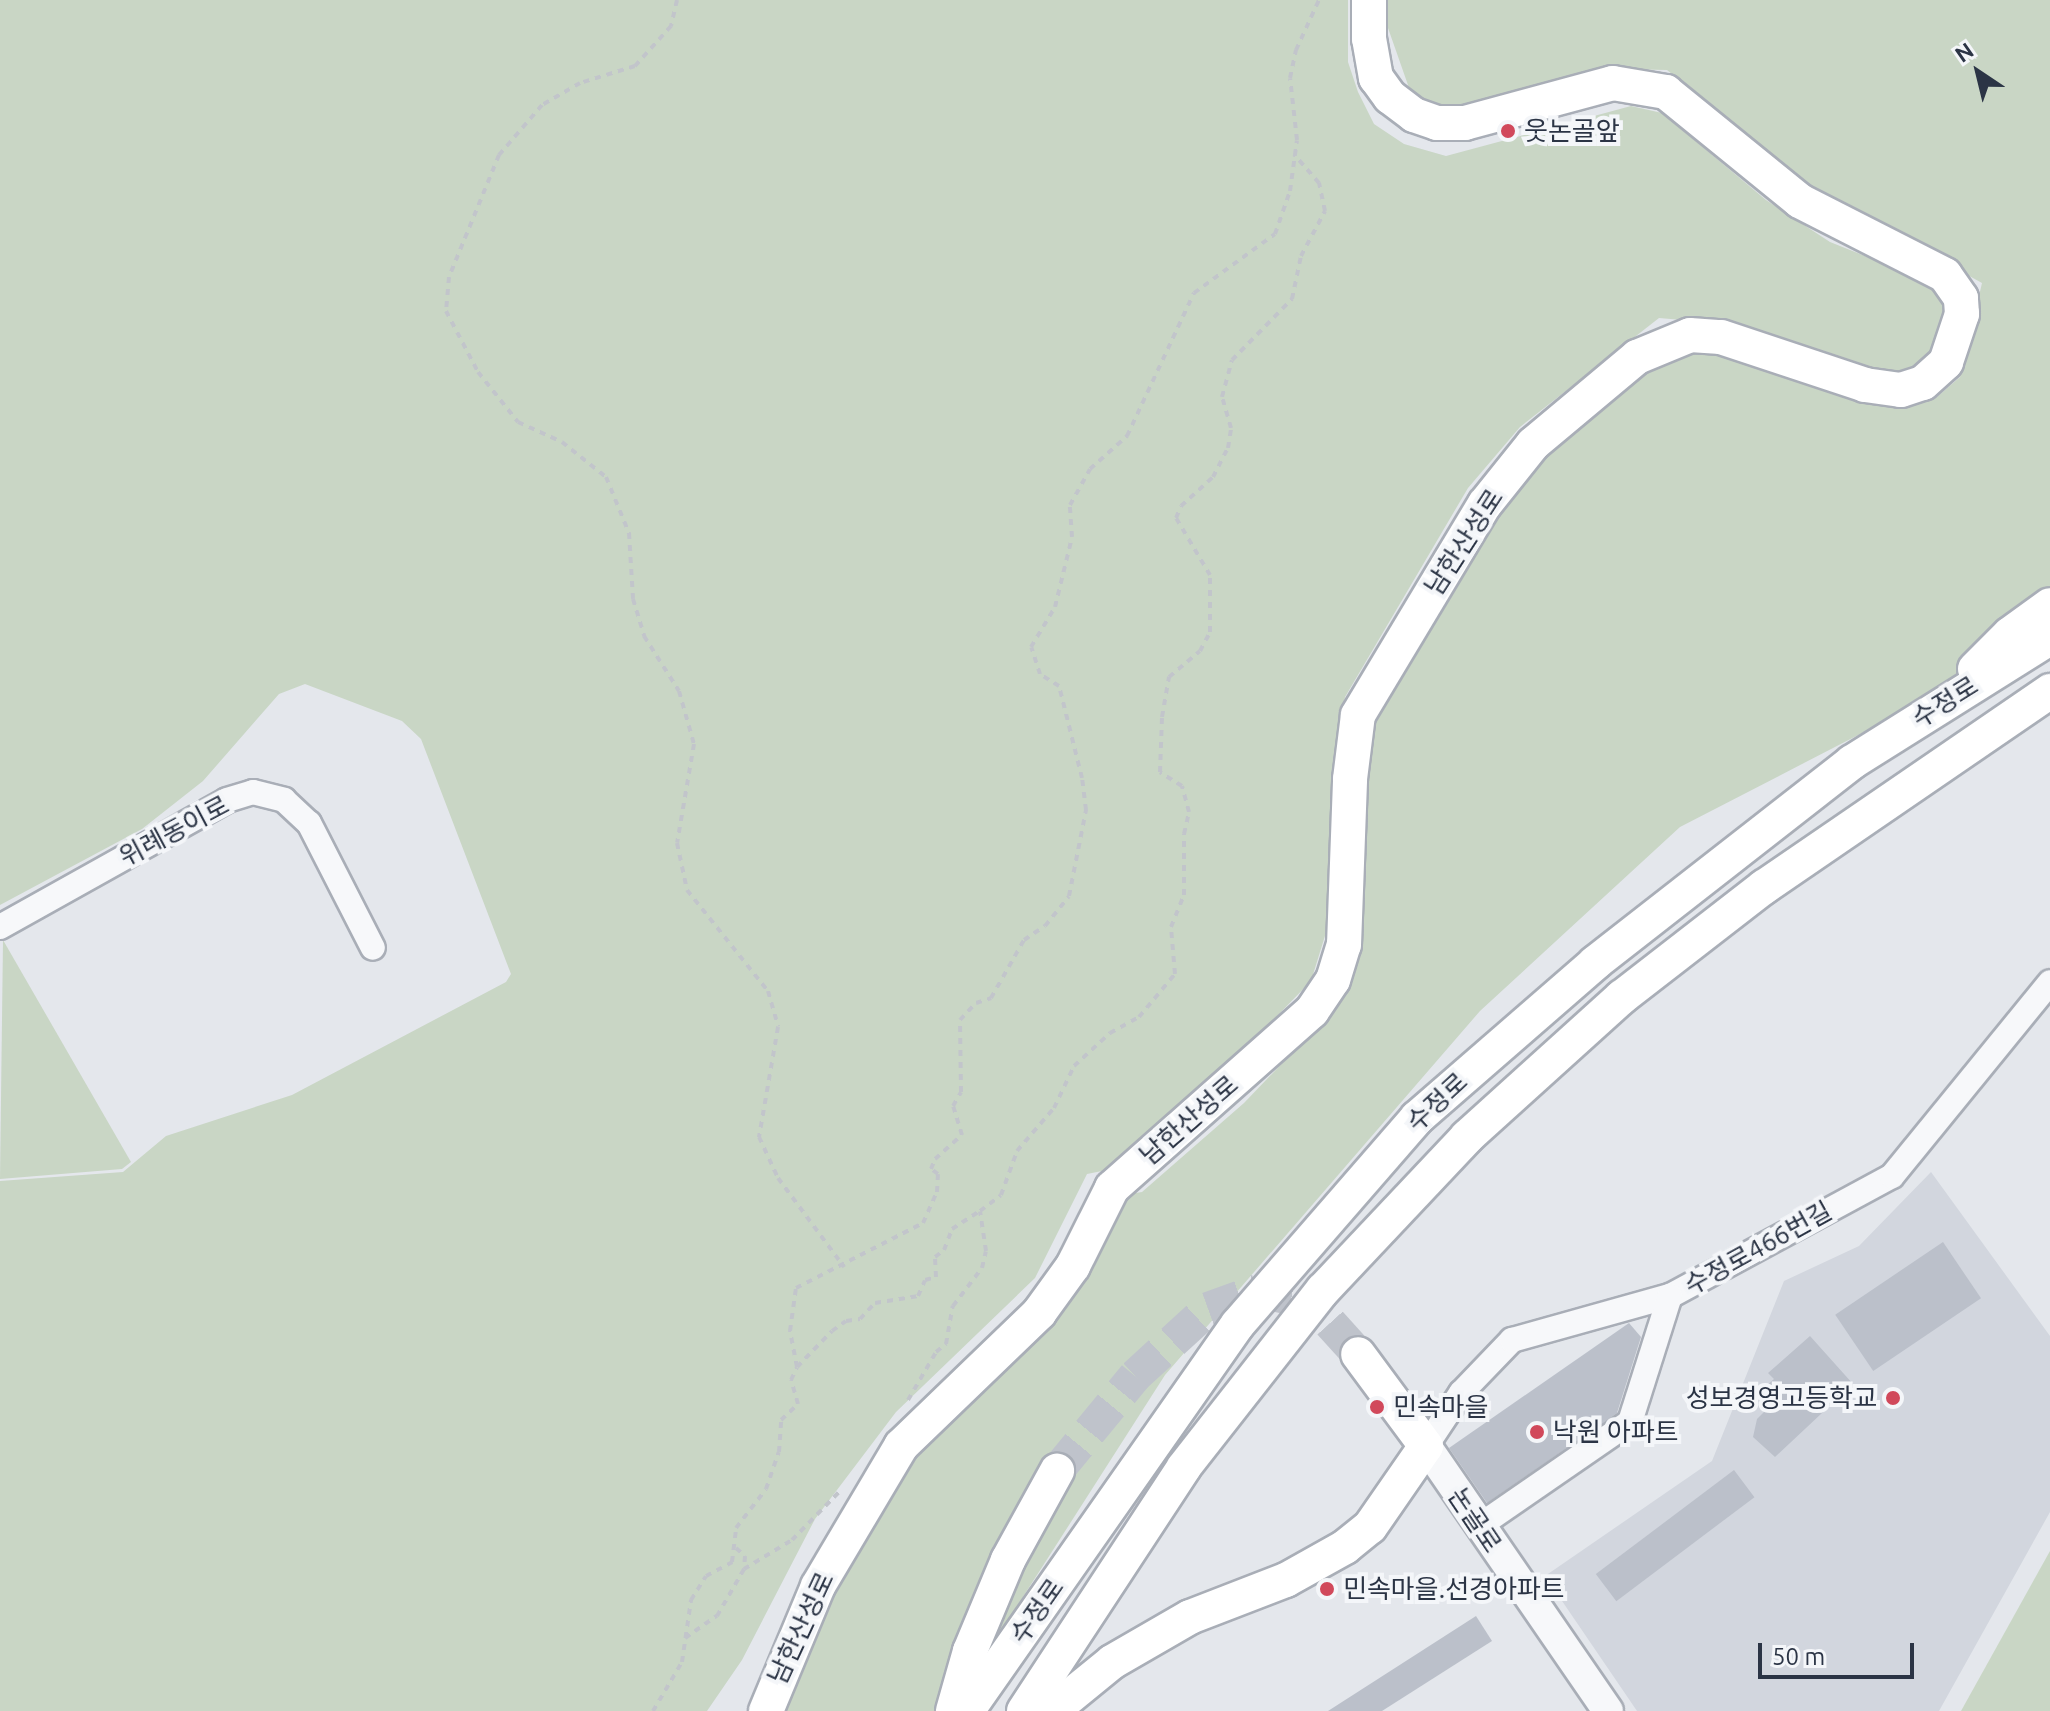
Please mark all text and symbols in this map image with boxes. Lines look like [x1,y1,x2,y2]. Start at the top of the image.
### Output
north arrow [1938,32,2018,112]
text: N [1950,37,1978,67]
place label: 웃논골앞 [1524,115,1620,147]
marker: 웃논골앞 [1499,122,1517,140]
street label: 남한산성로 [1418,483,1510,601]
street label: 수정로 [1906,670,1984,734]
street label: 위례동이로 [114,789,234,873]
street label: 수정로 [1400,1066,1474,1138]
street label: 남한산성로 [1134,1069,1244,1171]
street label: 수정로466번길 [1679,1195,1837,1301]
place label: 성보경영고등학교 [1686,1382,1877,1414]
marker: 성보경영고등학교 [1884,1389,1902,1407]
place label: 민속마을 [1393,1391,1489,1423]
marker: 민속마을 [1368,1398,1386,1416]
place label: 낙원 아파트 [1553,1416,1679,1448]
marker: 낙원 아파트 [1528,1423,1546,1441]
street label: 논골로 [1442,1482,1508,1558]
street label: 남한산성로 [762,1567,840,1689]
street label: 수정로 [1004,1573,1070,1649]
place label: 민속마을.선경아파트 [1343,1573,1565,1605]
marker: 민속마을.선경아파트 [1318,1580,1336,1598]
scale bar [1762,1627,1918,1677]
text: 50 m [1772,1643,1825,1670]

